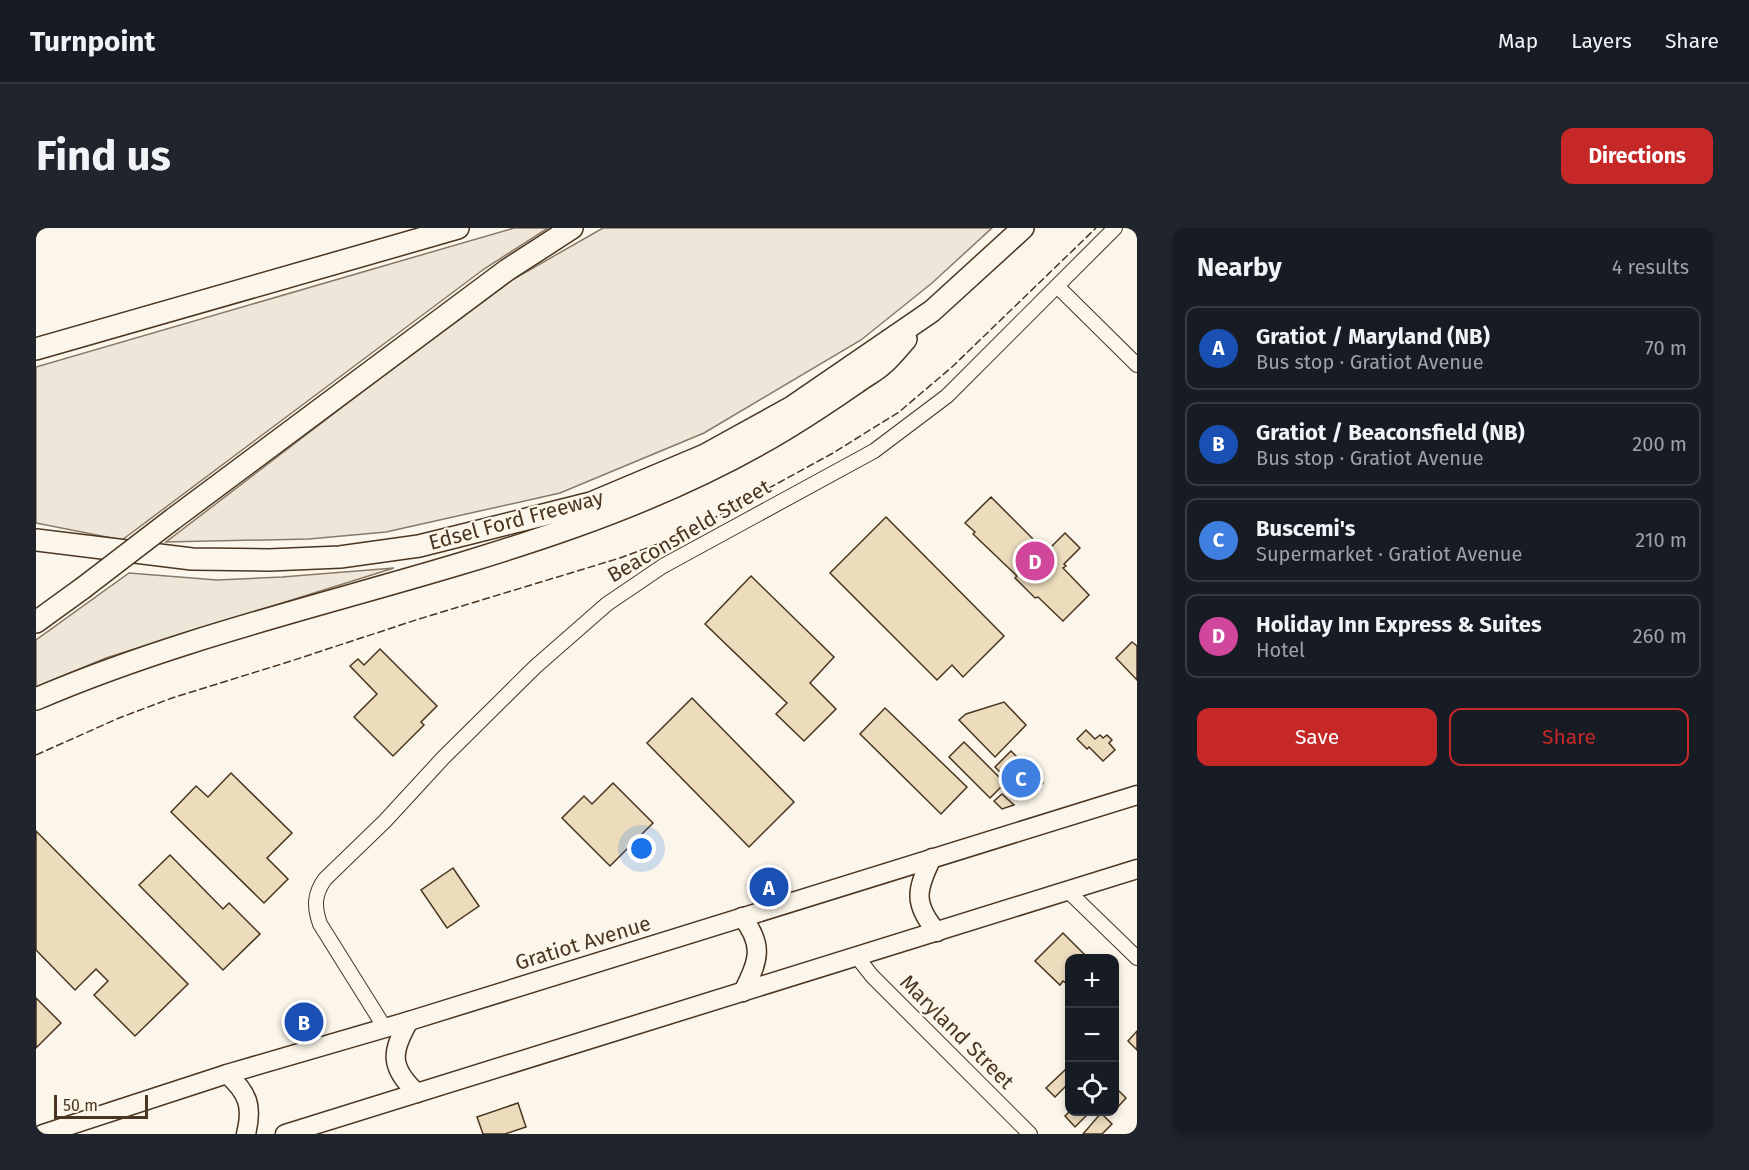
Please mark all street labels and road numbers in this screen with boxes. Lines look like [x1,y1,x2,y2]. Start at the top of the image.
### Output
street label: Beaconsfield Street [603,474,776,588]
street label: Edsel Ford Freeway [426,484,607,556]
street label: Gratiot Avenue [512,910,654,976]
street label: Maryland Street [894,969,1020,1095]

